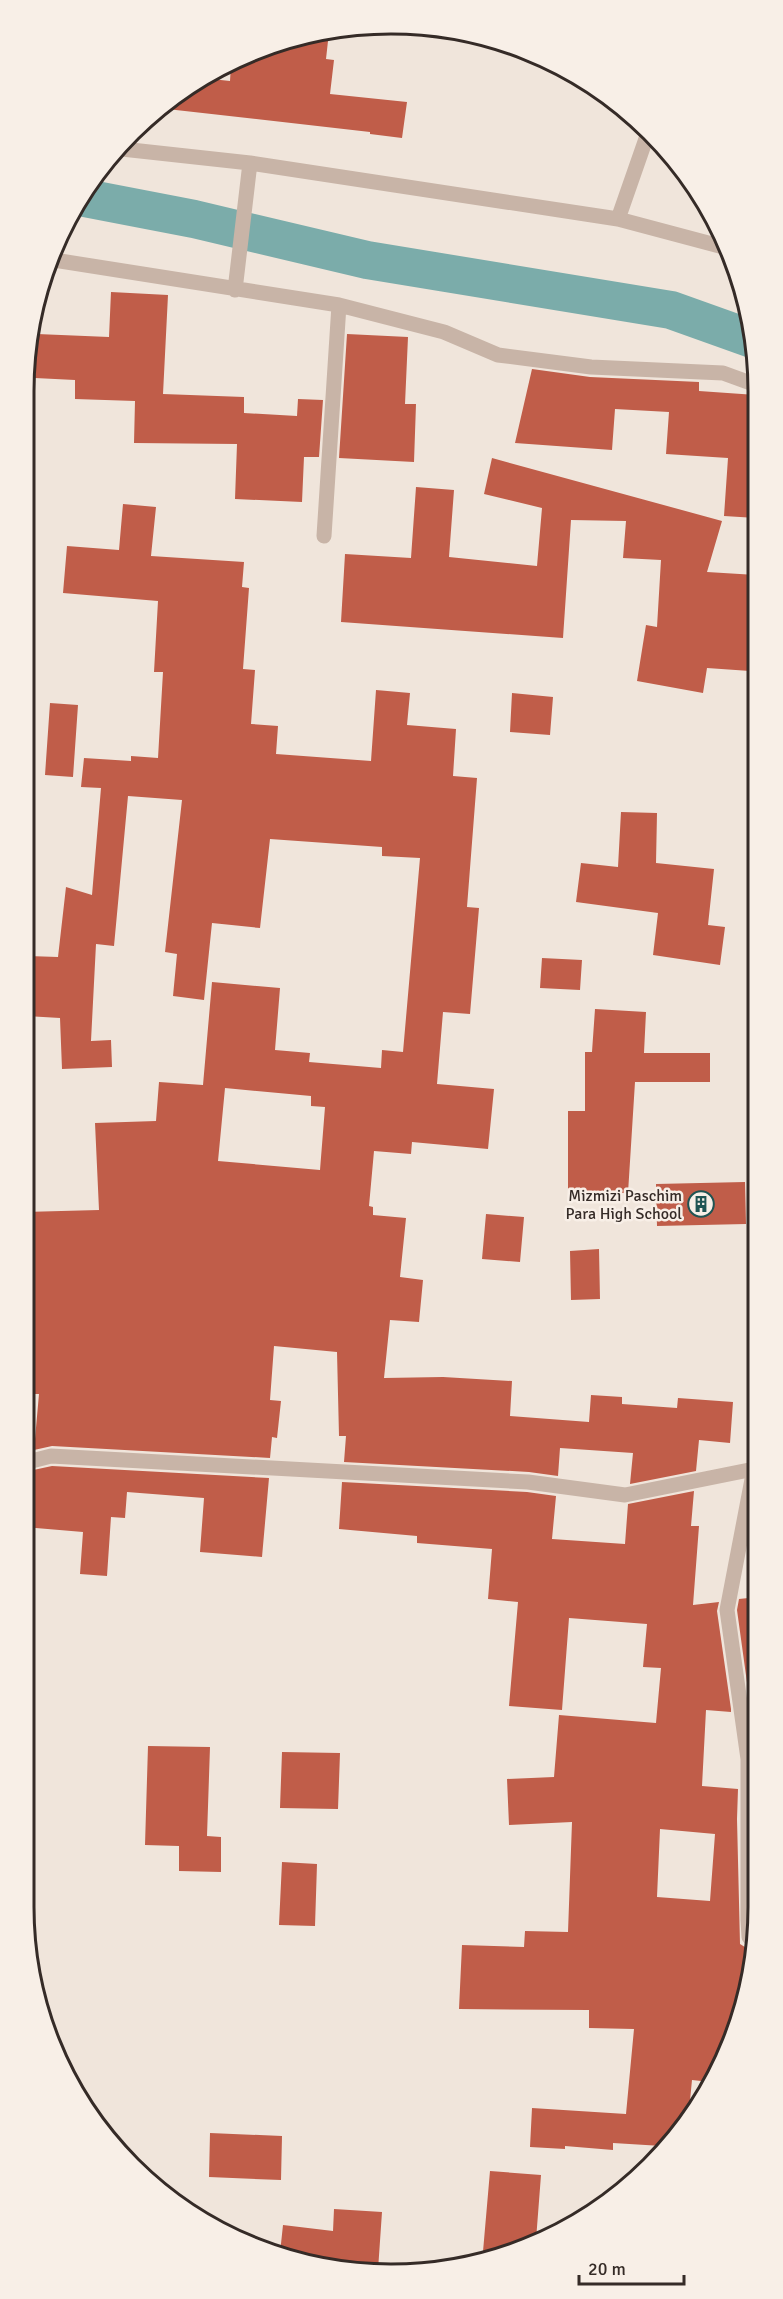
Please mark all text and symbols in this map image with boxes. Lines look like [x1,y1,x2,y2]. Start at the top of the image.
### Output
place label: Mizmizi Paschim Para High School [565,1186,682,1224]
building icon: Mizmizi Paschim Para High School [686,1189,716,1219]
scale bar [579,2248,684,2286]
text: 20 m [588,2258,626,2280]

